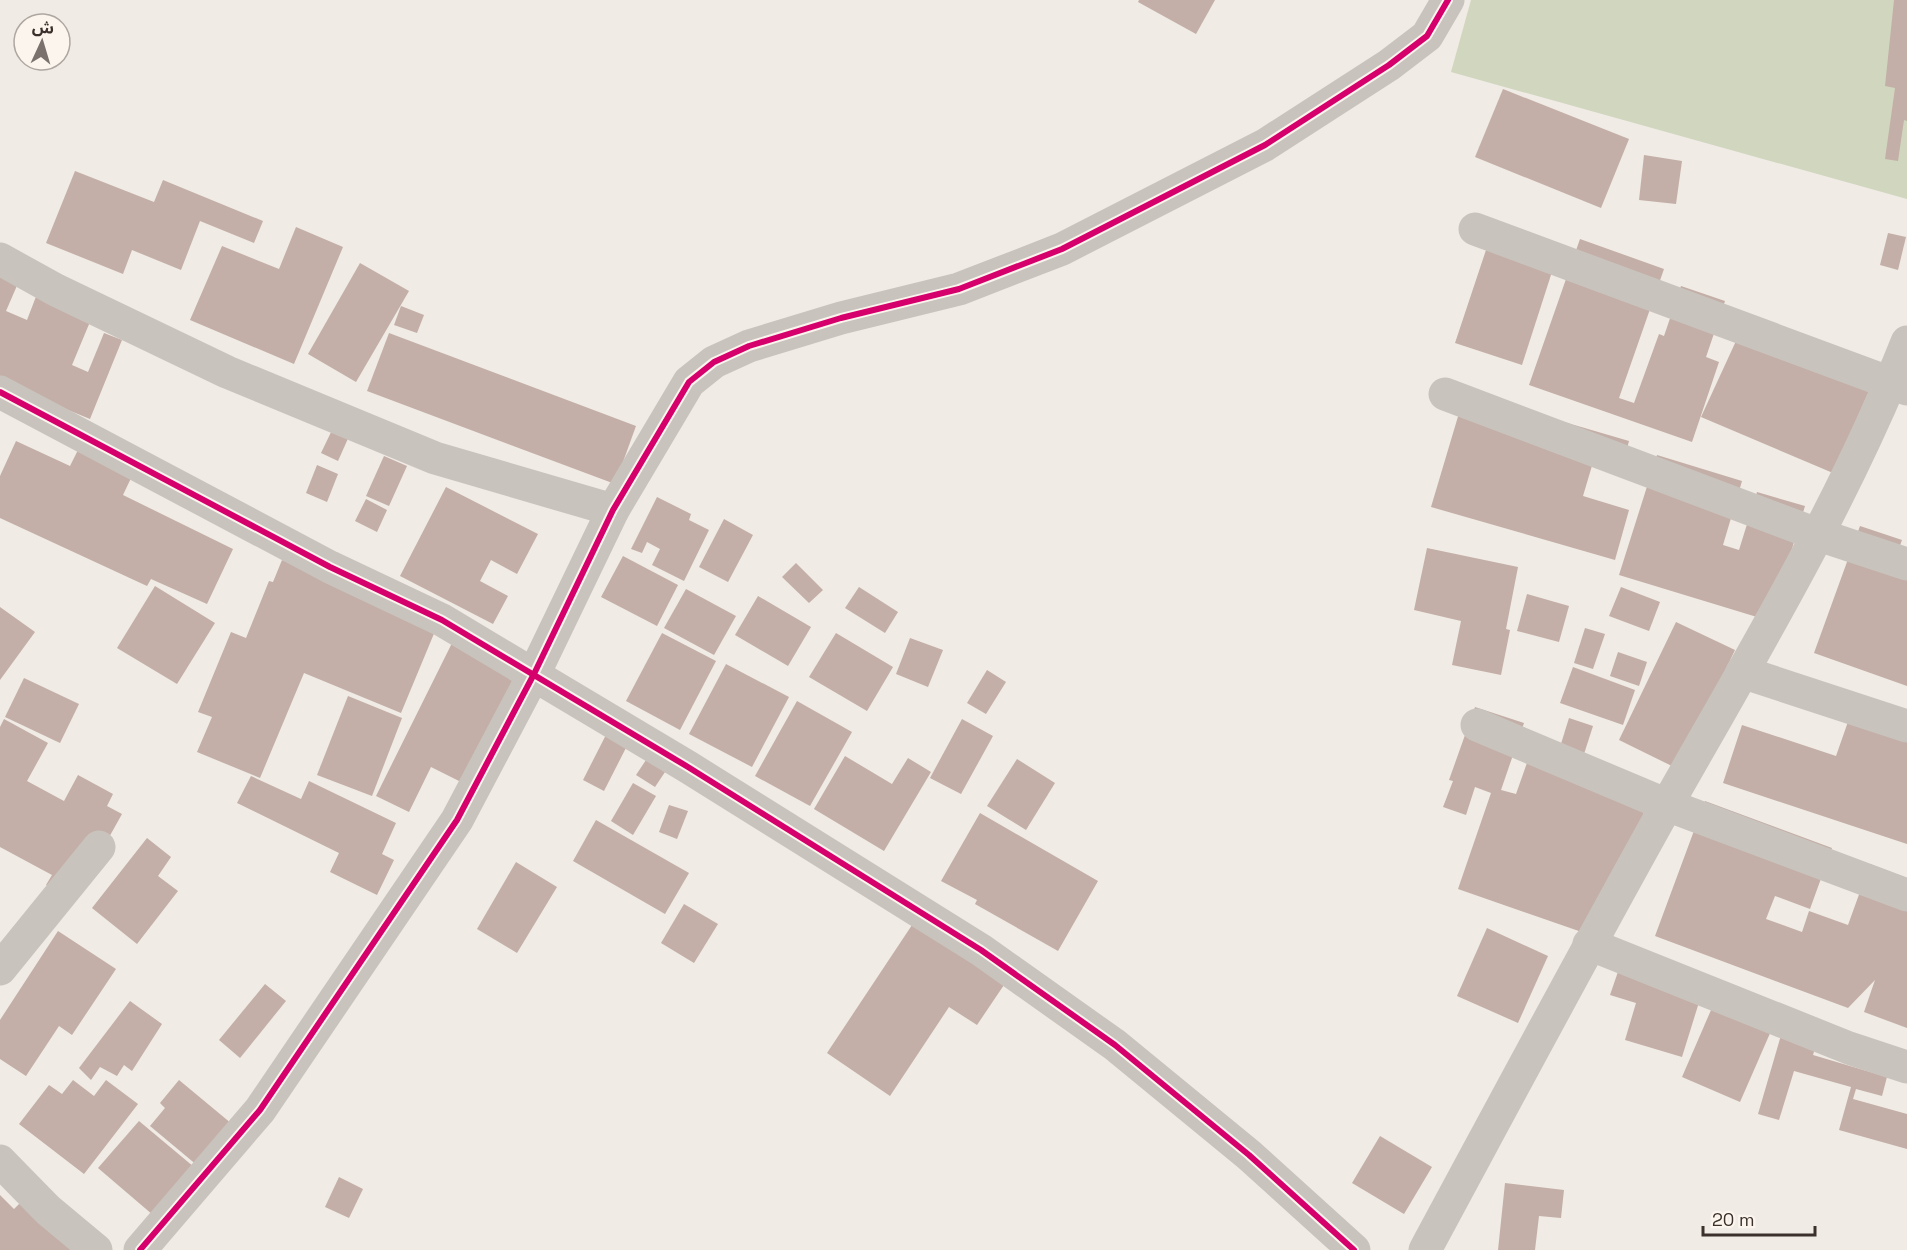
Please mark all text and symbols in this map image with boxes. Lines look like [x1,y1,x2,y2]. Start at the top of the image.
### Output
north arrow [12,12,72,72]
text: ش [31,16,55,39]
scale bar [1703,1199,1816,1237]
text: 20 m [1712,1208,1755,1231]

